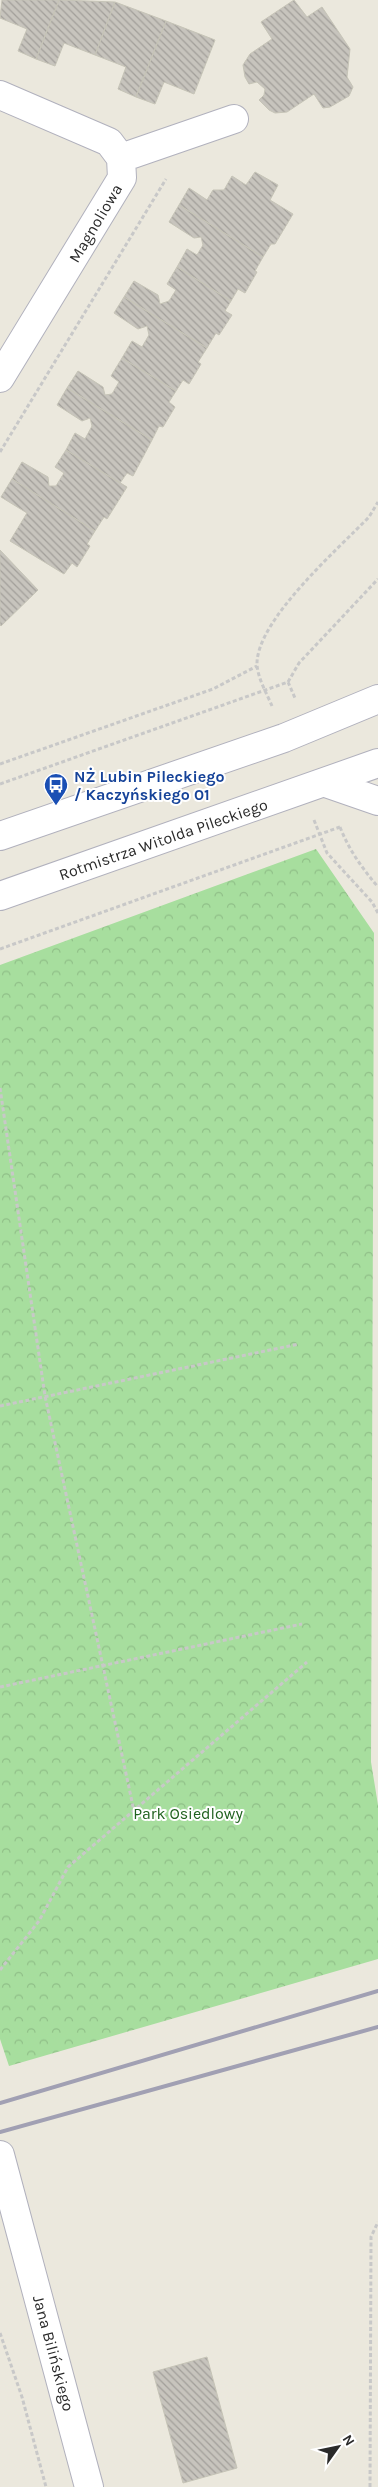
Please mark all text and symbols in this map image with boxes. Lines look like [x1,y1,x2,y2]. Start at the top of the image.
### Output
street label: Magnoliowa [65,181,126,266]
place label: NŻ Lubin Pileckiego / Kaczyńskiego 01 [74,767,225,804]
bus stop icon: NŻ Lubin Pileckiego / Kaczyńskiego 01 [43,772,69,806]
street label: Rotmistrza Witolda Pileckiego [56,795,270,884]
park label: Park Osiedlowy [133,1804,243,1823]
street label: Jana Bilińskiego [29,2293,78,2413]
north arrow [313,2422,363,2472]
text: N [339,2431,358,2449]

